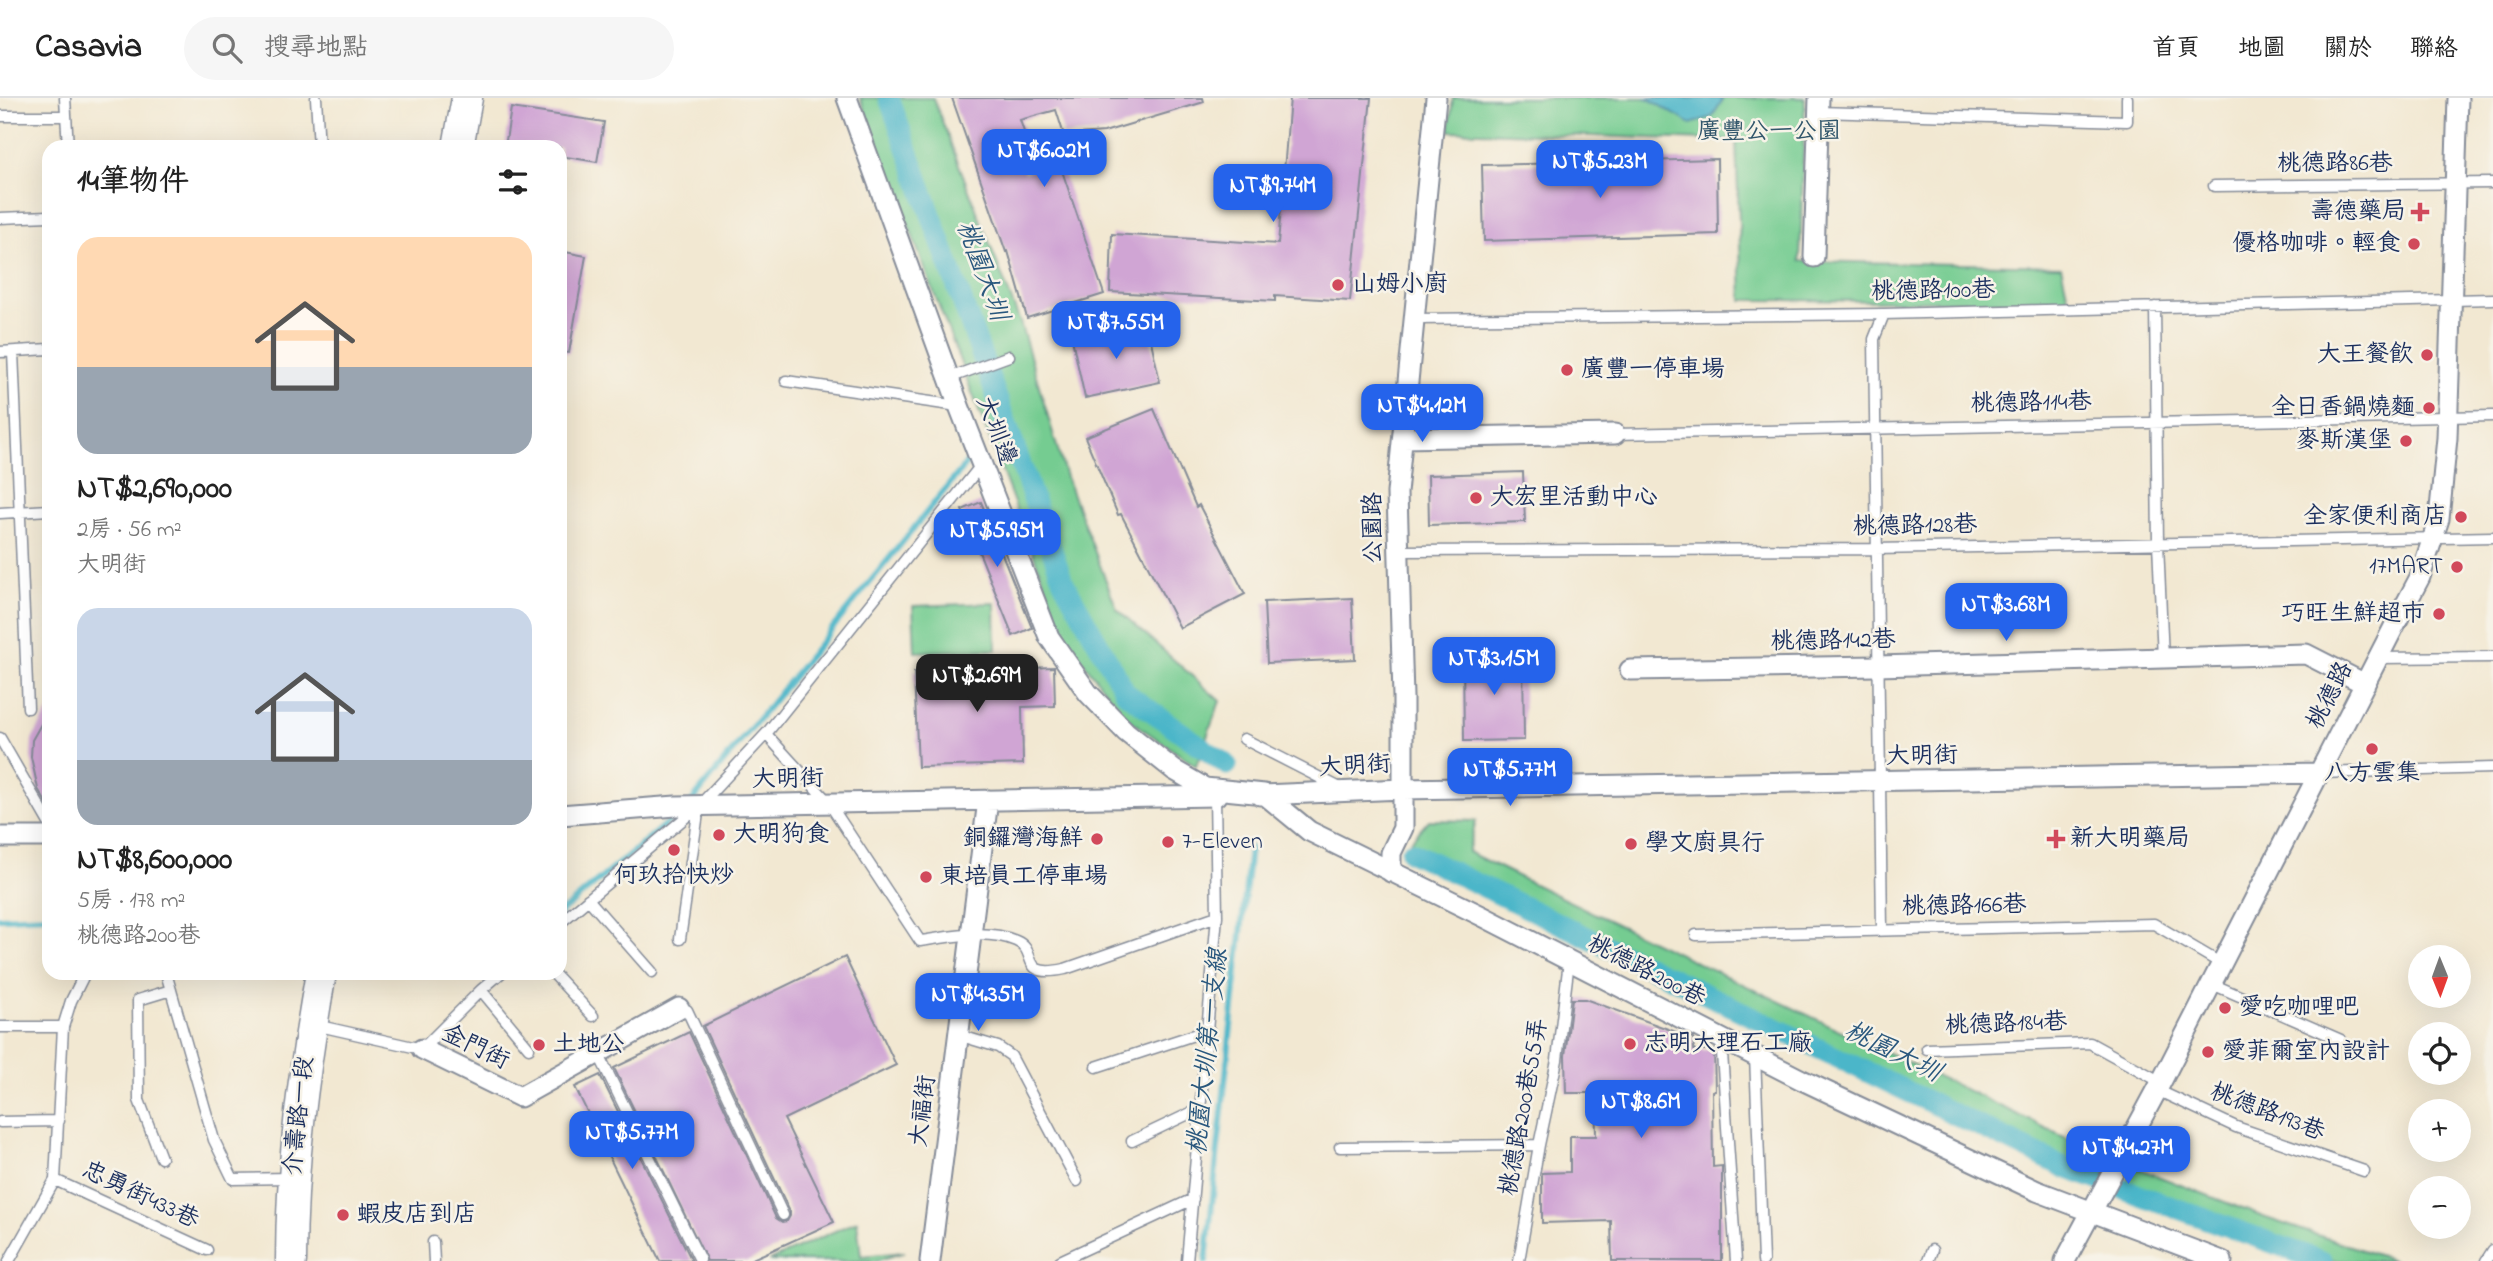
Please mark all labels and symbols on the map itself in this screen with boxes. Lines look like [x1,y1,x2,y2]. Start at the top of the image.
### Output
park label: 廣豐公一公園 [1697,115,1841,150]
pin: NT$6.02M [972,130,1116,189]
pin: NT$5.23M [1528,140,1672,200]
street label: 桃德路86巷 [2277,147,2393,182]
pin: NT$9.74M [1201,164,1345,224]
place label: 壽德藥局 [2310,195,2406,230]
marker: 壽德藥局 [2412,204,2428,220]
water label: 桃園大圳 [945,216,1018,329]
place label: 優格咖啡。輕食 [2232,227,2400,262]
marker: 優格咖啡。輕食 [2406,236,2422,252]
place label: 山姆小廚 [1352,268,1448,303]
street label: 桃德路100巷 [1871,273,1995,311]
marker: 山姆小廚 [1330,277,1346,293]
pin: NT$7.55M [1044,302,1188,361]
place label: 大王餐飲 [2317,338,2413,373]
marker: 大王餐飲 [2419,347,2435,363]
place label: 廣豐一停車場 [1581,353,1725,388]
marker: 廣豐一停車場 [1559,362,1575,378]
pin: NT$4.12M [1350,384,1494,444]
street label: 桃德路114巷 [1970,385,2092,423]
street label: 大圳邊 [966,391,1024,471]
place label: 全日香鍋燒麵 [2271,391,2415,426]
marker: 全日香鍋燒麵 [2421,400,2437,416]
place label: 麥斯漢堡 [2296,424,2392,459]
marker: 麥斯漢堡 [2398,433,2414,449]
place label: 大宏里活動中心 [1490,481,1658,516]
marker: 大宏里活動中心 [1468,490,1484,506]
street label: 公園路 [1357,492,1392,564]
place label: 全家便利商店 [2303,500,2447,535]
street label: 桃德路128巷 [1852,508,1978,546]
marker: 全家便利商店 [2453,509,2469,525]
pin: NT$5.95M [925,510,1069,569]
place label: 17MART [2369,550,2443,585]
marker: 17MART [2449,559,2465,575]
pin: NT$3.68M [1934,584,2078,643]
place label: 巧旺生鮮超市 [2281,597,2425,632]
marker: 巧旺生鮮超市 [2431,606,2447,622]
street label: 桃德路142巷 [1770,623,1896,661]
pin: NT$3.15M [1422,638,1566,697]
pin: NT$2.69M [905,654,1049,714]
street label: 桃德路 [2299,656,2363,736]
street label: 大明街 [1886,739,1958,775]
marker: 八方雲集 [2364,741,2380,757]
street label: 大明街 [1318,748,1392,786]
pin: NT$5.77M [1438,748,1582,808]
place label: 八方雲集 [2324,757,2420,792]
street label: 大明街 [752,762,824,798]
place label: 大明狗食 [733,818,829,853]
place label: 銅鑼灣海鮮 [963,822,1083,857]
place label: 新大明藥局 [2070,822,2190,857]
place label: 7-Eleven [1182,825,1263,860]
marker: 大明狗食 [711,827,727,843]
place label: 學文廚具行 [1645,827,1765,862]
marker: 銅鑼灣海鮮 [1089,831,1105,847]
marker: 新大明藥局 [2048,831,2064,847]
marker: 7-Eleven [1160,834,1176,850]
marker: 學文廚具行 [1623,836,1639,852]
marker: 何玖拾快炒 [666,842,682,858]
place label: 何玖拾快炒 [614,859,734,894]
place label: 東培員工停車場 [940,860,1108,895]
marker: 東培員工停車場 [918,869,934,885]
street label: 桃德路166巷 [1901,888,2027,926]
street label: 桃德路200巷 [1581,927,1711,1017]
water label: 桃園大圳第一支線 [1179,945,1239,1157]
north arrow [2408,945,2471,1008]
pin: NT$4.35M [906,974,1050,1033]
place label: 愛吃咖哩吧 [2239,991,2359,1026]
marker: 愛吃咖哩吧 [2217,1000,2233,1016]
street label: 桃德路184巷 [1944,1005,2068,1045]
water label: 桃園大圳 [1837,1013,1950,1094]
street label: 桃德路200巷55弄 [1492,1015,1558,1199]
street label: 金門街 [435,1016,515,1080]
place label: 志明大理石工廠 [1644,1027,1812,1062]
place label: 土地公 [553,1028,625,1063]
place label: 愛菲爾室內設計 [2222,1035,2390,1070]
marker: 志明大理石工廠 [1622,1036,1638,1052]
marker: 土地公 [531,1037,547,1053]
marker: 愛菲爾室內設計 [2200,1044,2216,1060]
street label: 介壽路一段 [276,1054,324,1178]
street label: 大福街 [902,1073,946,1149]
street label: 桃德路193巷 [2204,1075,2330,1151]
pin: NT$8.6M [1576,1080,1706,1140]
pin: NT$5.77M [560,1112,704,1171]
pin: NT$4.27M [2056,1126,2200,1186]
street label: 忠勇街433巷 [76,1154,204,1238]
place label: 蝦皮店到店 [357,1198,477,1233]
marker: 蝦皮店到店 [335,1207,351,1223]

